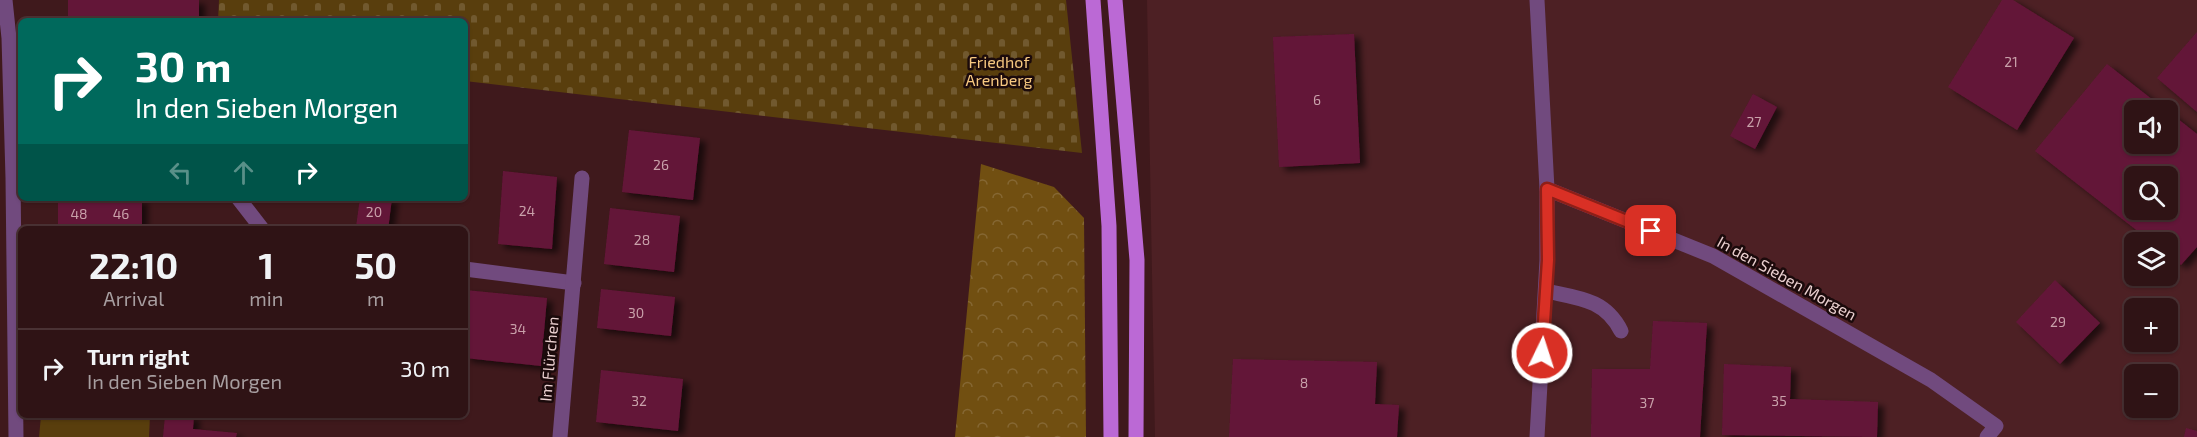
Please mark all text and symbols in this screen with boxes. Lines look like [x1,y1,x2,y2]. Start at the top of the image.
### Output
text: 30 m [135,40,231,90]
icon: right [36,42,114,120]
park label: Friedhof Arenberg [965,52,1033,89]
house number: 21 [2004,53,2018,70]
text: In den Sieben Morgen [135,91,398,123]
house number: 6 [1313,91,1321,108]
map controls [2124,100,2178,418]
button: sound [2124,100,2178,154]
house number: 27 [1746,113,1762,130]
icon: left [164,156,197,189]
icon: ahead [227,156,260,189]
icon: right [290,156,323,189]
house number: 26 [653,156,669,173]
button: search [2124,166,2178,220]
house number: 24 [519,202,535,219]
house number: 20 [366,203,382,220]
house number: 48 [70,205,88,222]
house number: 46 [113,205,129,222]
pin [1625,205,1676,256]
icon: arrive [1634,214,1667,247]
house number: 28 [634,231,650,248]
street label: In den Sieben Morgen [1714,231,1860,324]
button: layers [2124,232,2178,286]
text: 22:10 [89,243,178,286]
text: 1 [259,243,274,286]
text: 50 [354,243,397,286]
text: Arrival [103,286,164,310]
text: min [249,286,283,310]
text: m [367,286,384,310]
button: + [2124,298,2178,352]
house number: 30 [628,304,644,321]
house number: 29 [2050,313,2066,330]
street label: Im Flürchen [535,316,562,402]
house number: 34 [510,320,526,337]
position arrow [1510,321,1574,385]
text: Turn right [87,343,189,369]
icon: right [36,352,69,385]
text: 30 m [400,355,450,381]
button: − [2124,364,2178,418]
text: In den Sieben Morgen [87,369,282,393]
house number: 8 [1300,374,1308,391]
house number: 32 [631,392,647,409]
house number: 35 [1771,392,1787,409]
house number: 37 [1640,394,1654,411]

